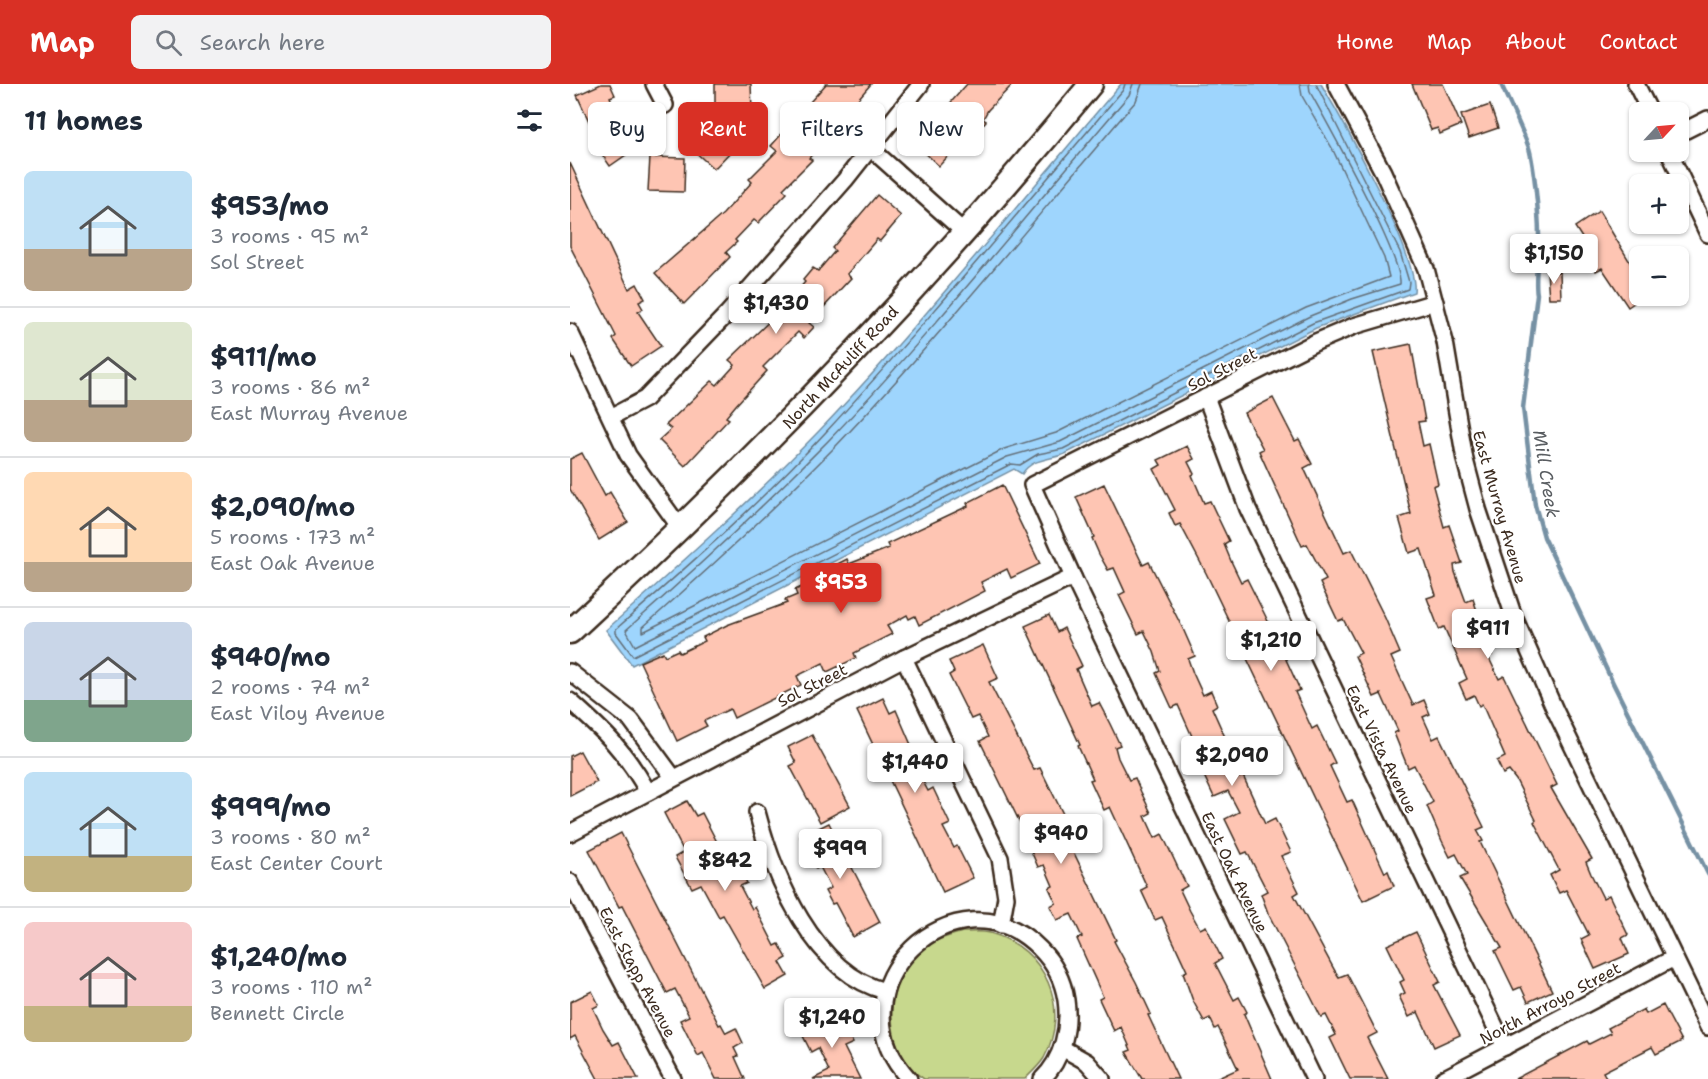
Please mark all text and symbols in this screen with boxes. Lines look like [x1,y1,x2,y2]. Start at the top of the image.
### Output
search box [131,15,551,69]
text: Map [30,23,95,61]
icon: search [152,26,185,59]
text: Search here [200,28,325,57]
text: Home [1336,28,1394,56]
text: Map [1427,28,1472,56]
text: About [1505,28,1566,56]
text: Contact [1599,28,1678,56]
chip: Buy [588,102,666,156]
chip: Rent [678,102,768,156]
chip: Filters [780,102,885,156]
chip: New [897,102,984,156]
north arrow [1629,102,1689,162]
map controls [1629,102,1689,306]
text: 11 homes [24,103,143,138]
icon: filters [513,104,546,137]
button: + [1629,174,1689,234]
text: $953/mo [210,188,329,223]
icon: home [72,195,144,267]
text: 3 rooms · 95 m² [210,223,369,249]
pin: $1,150 [1505,234,1603,285]
text: $1,150 [1524,240,1584,266]
button: − [1629,246,1689,306]
text: Sol Street [210,249,305,275]
pin: $1,430 [727,284,825,335]
text: $1,430 [743,290,809,316]
street label: North McAuliff Road [778,301,903,433]
text: $911/mo [210,339,317,374]
street label: Sol Street [1184,343,1261,396]
icon: home [72,346,144,418]
text: 3 rooms · 86 m² [210,374,370,400]
text: East Murray Avenue [210,400,408,426]
street label: East Murray Avenue [1468,428,1531,586]
water label: Mill Creek [1527,428,1565,520]
text: $2,090/mo [210,489,355,524]
icon: home [72,496,144,568]
text: 5 rooms · 173 m² [210,524,375,550]
text: East Oak Avenue [210,550,375,576]
pin: $953 [805,563,877,614]
text: $953 [814,569,868,595]
pin: $911 [1452,609,1524,660]
text: $911 [1466,615,1510,641]
pin: $1,210 [1222,621,1320,672]
text: $1,210 [1240,627,1302,653]
text: $940/mo [210,639,331,674]
icon: home [72,646,144,718]
street label: Sol Street [774,659,851,712]
text: 2 rooms · 74 m² [210,674,370,700]
street label: East Vista Avenue [1341,681,1422,817]
text: East Viloy Avenue [210,700,385,726]
pin: $2,090 [1183,736,1281,787]
text: $2,090 [1195,742,1269,768]
pin: $1,440 [866,743,964,794]
text: $1,440 [881,749,949,775]
text: $999/mo [210,789,331,824]
icon: home [72,796,144,868]
street label: East Oak Avenue [1196,808,1273,936]
pin: $940 [1025,814,1097,865]
text: $940 [1034,820,1088,846]
text: 3 rooms · 80 m² [210,824,371,850]
pin: $999 [804,829,876,880]
text: $999 [813,835,867,861]
pin: $842 [689,841,761,892]
text: $842 [698,847,752,873]
text: East Center Court [210,850,383,876]
street label: East Stapp Avenue [594,903,681,1041]
text: $1,240/mo [210,939,347,974]
icon: home [72,946,144,1018]
street label: North Arroyo Street [1476,957,1624,1050]
text: 3 rooms · 110 m² [210,974,373,1000]
pin: $1,240 [783,998,881,1049]
text: Bennett Circle [210,1000,345,1026]
text: $1,240 [798,1004,866,1030]

